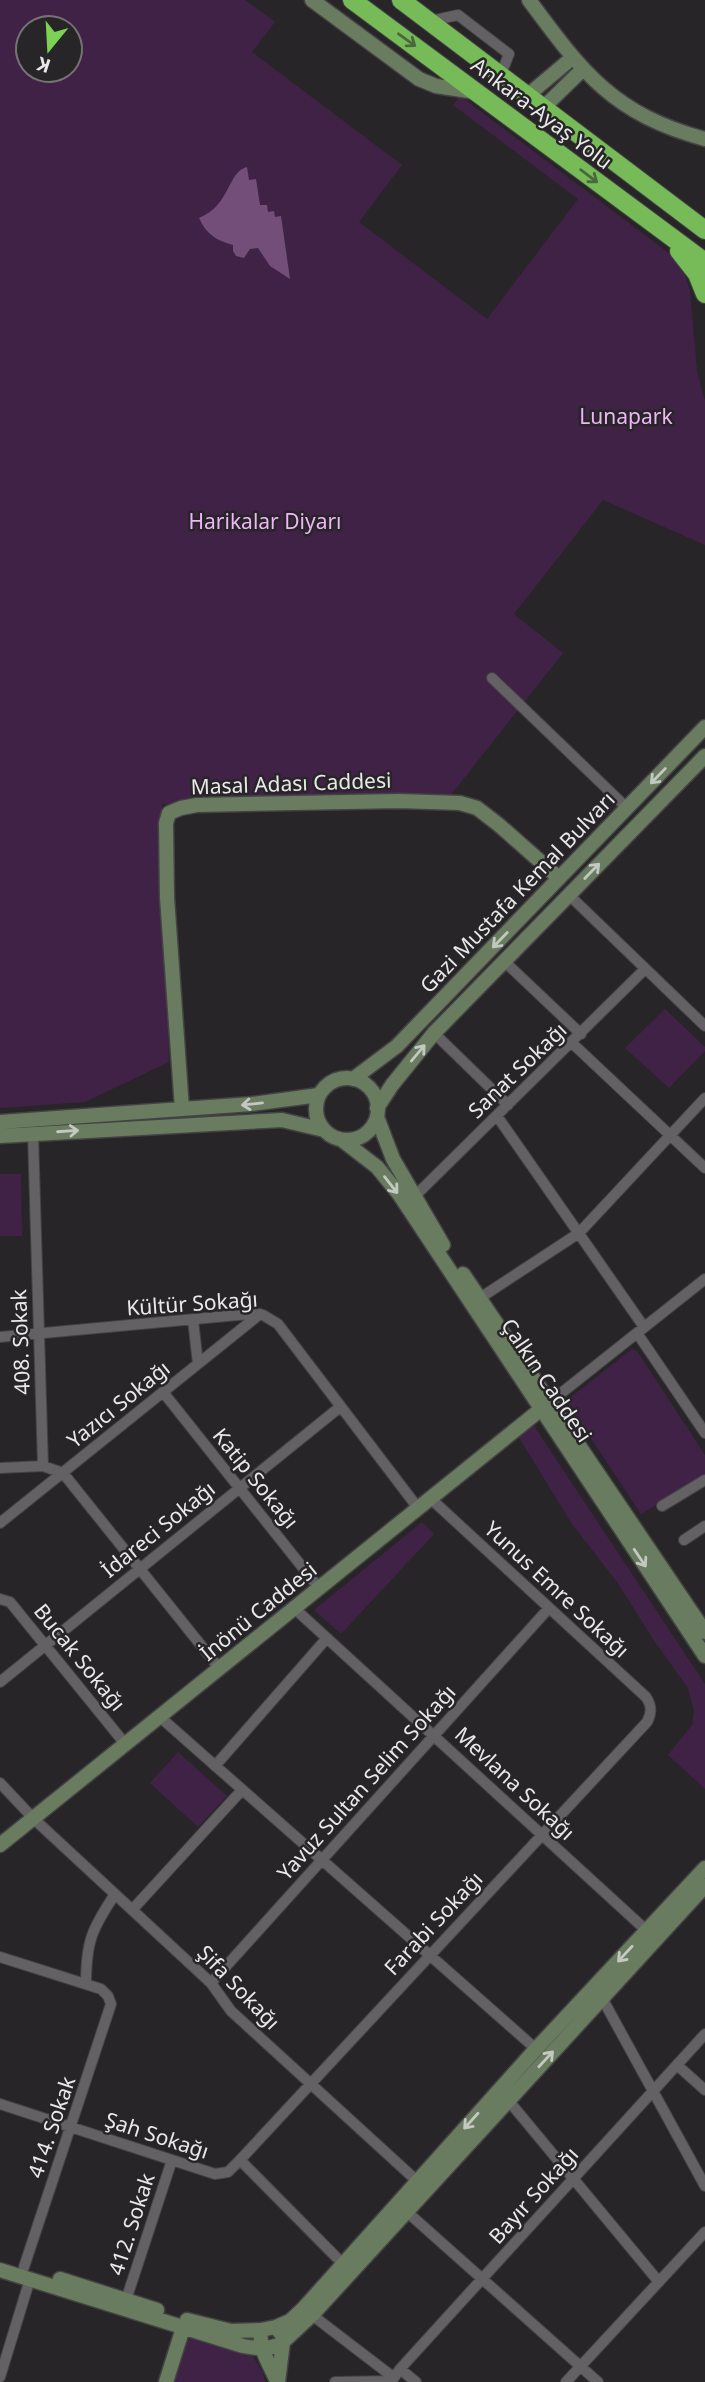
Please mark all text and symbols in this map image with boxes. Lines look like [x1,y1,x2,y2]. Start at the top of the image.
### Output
north arrow [14,14,84,84]
one-way arrow [397,33,416,47]
text: K [33,51,54,79]
street label: Ankara-Ayaş Yolu [466,51,618,175]
one-way arrow [580,169,598,184]
park label: Lunapark [579,402,673,430]
park label: Harikalar Diyarı [188,507,342,535]
street label: Masal Adası Caddesi [190,766,392,800]
one-way arrow [649,767,666,784]
street label: Gazi Mustafa Kemal Bulvarı [413,785,621,999]
one-way arrow [584,863,601,880]
one-way arrow [491,931,508,948]
street label: Sanat Sokağı [462,1016,572,1124]
one-way arrow [410,1044,426,1062]
one-way arrow [241,1098,263,1111]
one-way arrow [56,1125,79,1138]
one-way arrow [384,1176,399,1194]
street label: Kültür Sokağı [125,1284,259,1322]
street label: 408. Sokak [4,1288,36,1395]
street label: Çalkın Caddesi [495,1313,599,1447]
street label: Yazıcı Sokağı [61,1354,175,1454]
street label: Katip Sokağı [207,1422,305,1534]
street label: İdareci Sokağı [95,1475,221,1583]
street label: Yunus Emre Sokağı [479,1515,635,1663]
one-way arrow [633,1548,647,1567]
street label: İnönü Caddesi [194,1555,322,1667]
street label: Bucak Sokağı [28,1597,132,1717]
street label: Yavuz Sultan Selim Sokağı [271,1678,461,1886]
street label: Mevlana Sokağı [449,1720,581,1846]
street label: Farabi Sokağı [378,1865,488,1981]
street label: Şifa Sokağı [192,1939,286,2035]
one-way arrow [617,1945,634,1962]
one-way arrow [538,2050,554,2068]
street label: 414. Sokak [21,2072,82,2181]
street label: Şah Sokağı [102,2105,212,2165]
one-way arrow [463,2112,479,2130]
street label: Bayır Sokağı [482,2141,584,2249]
street label: 412. Sokak [101,2169,161,2279]

